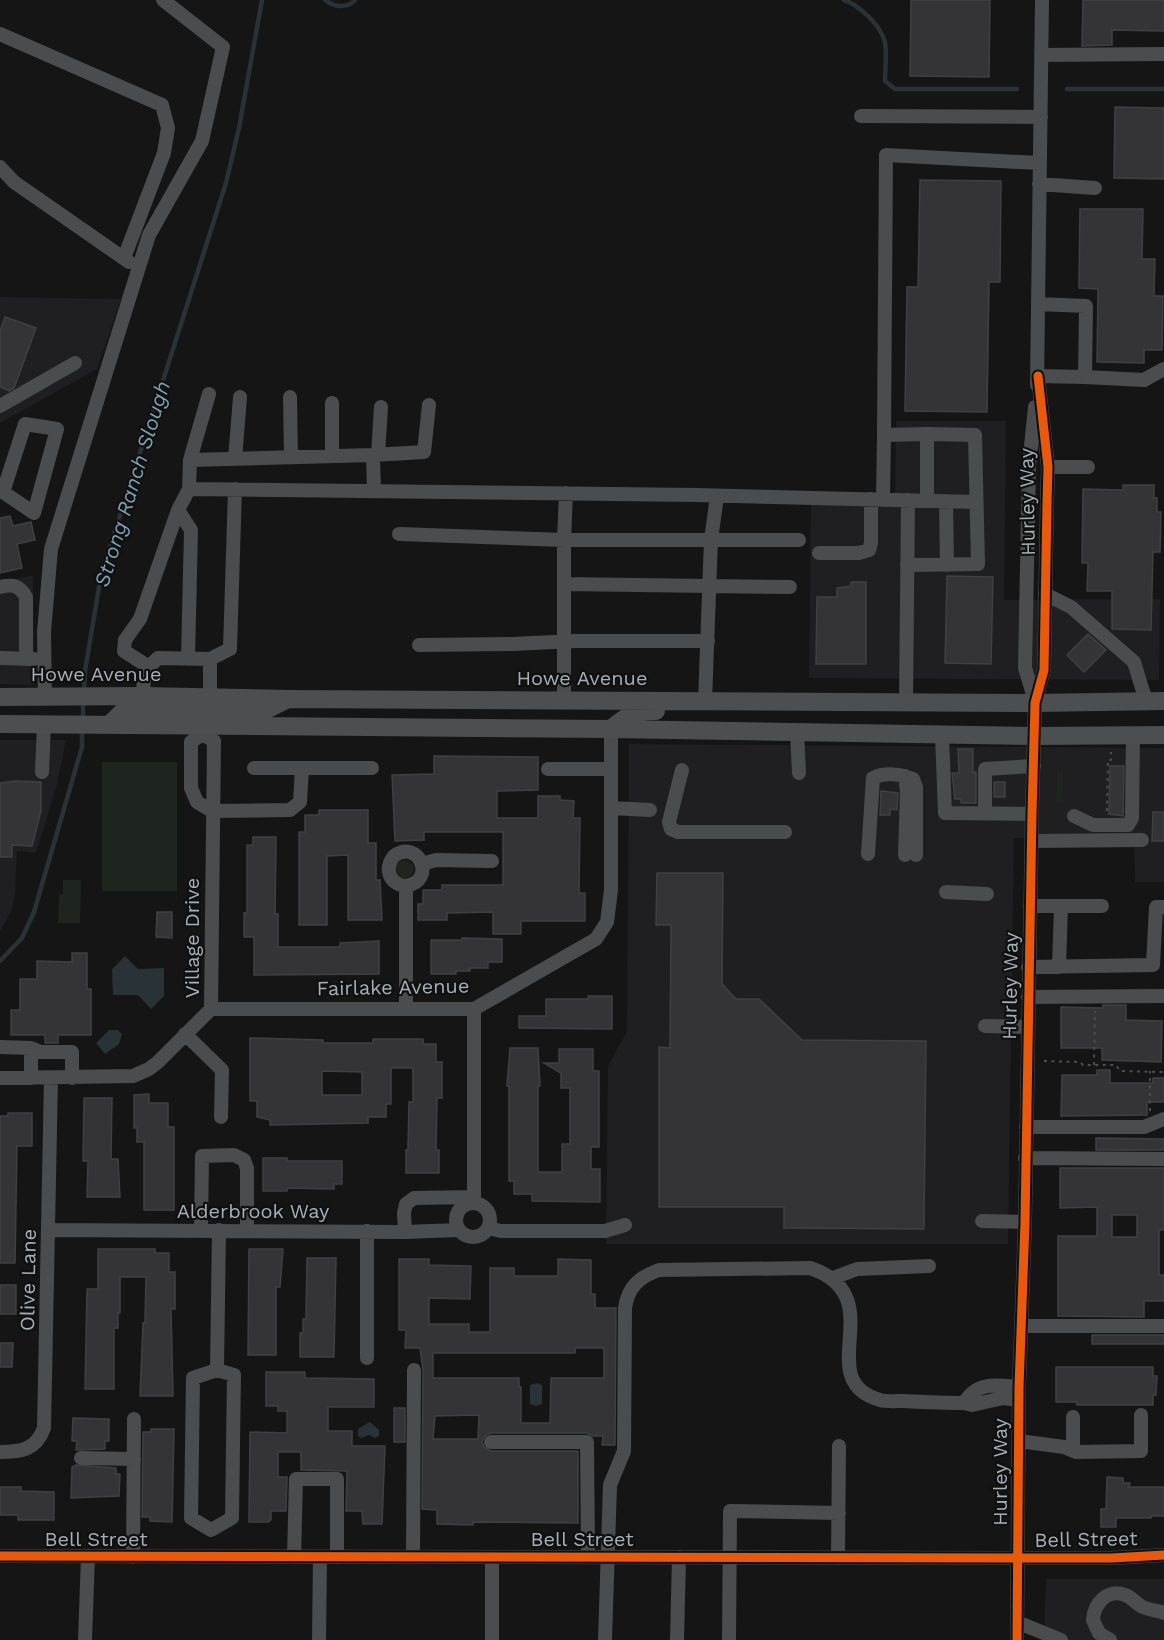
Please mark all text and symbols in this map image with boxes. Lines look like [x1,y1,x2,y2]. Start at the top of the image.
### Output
water label: Strong Ranch Slough [89,378,175,590]
street label: Hurley Way [1014,447,1040,556]
street label: Howe Avenue [31,662,161,686]
street label: Howe Avenue [517,666,647,690]
street label: Village Drive [180,878,204,998]
street label: Hurley Way [997,931,1023,1040]
street label: Fairlake Avenue [316,974,470,1000]
street label: Alderbrook Way [177,1199,330,1223]
street label: Olive Lane [15,1229,41,1331]
street label: Hurley Way [988,1417,1012,1526]
street label: Bell Street [1034,1526,1138,1552]
street label: Bell Street [44,1527,148,1551]
street label: Bell Street [530,1527,634,1551]

